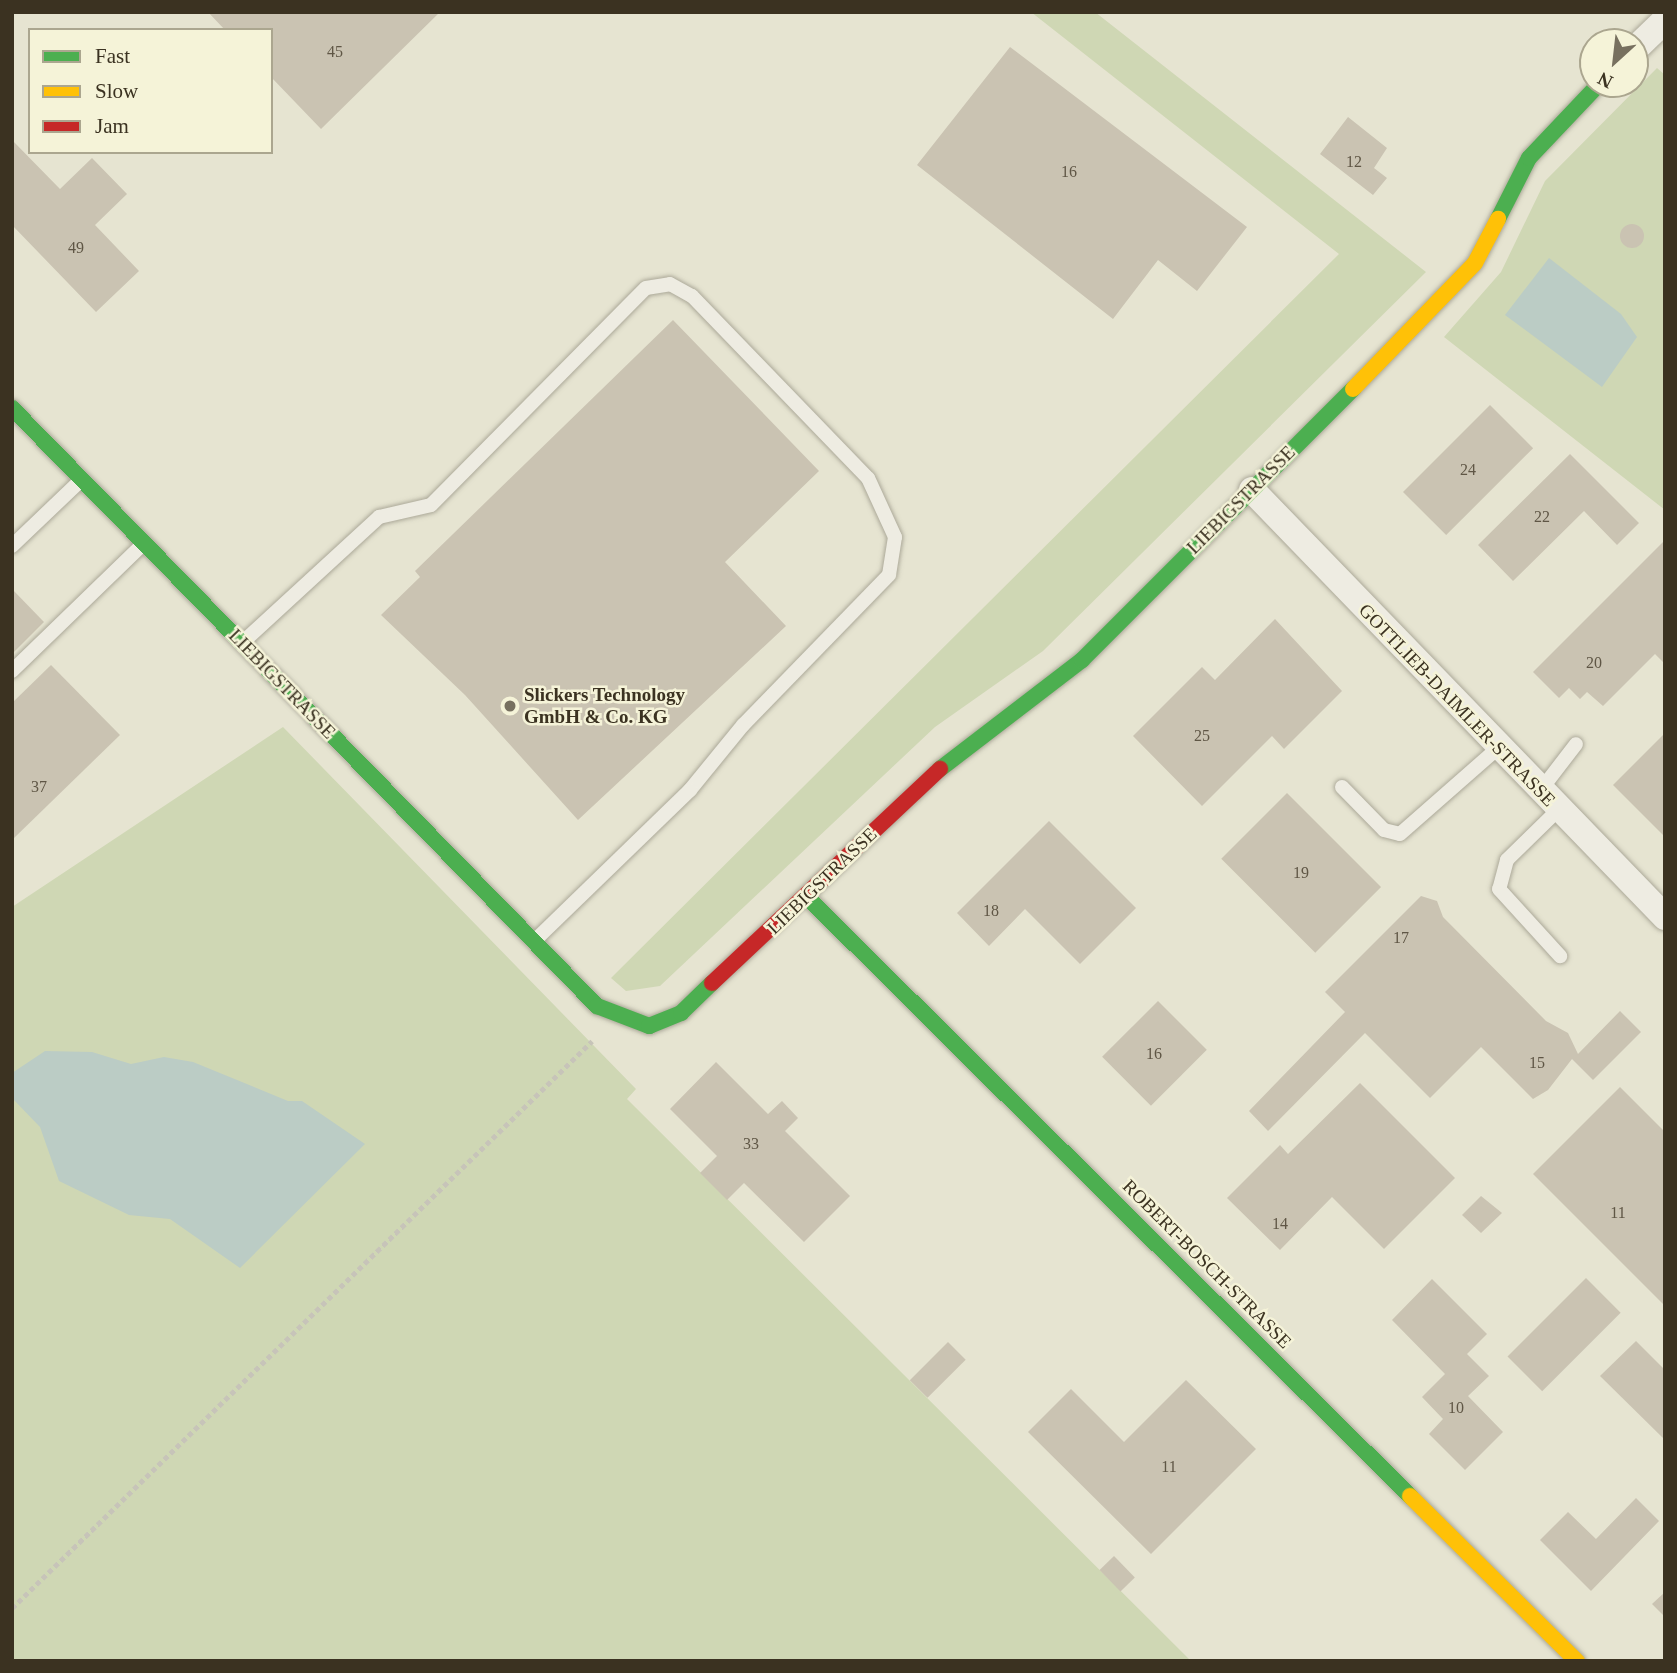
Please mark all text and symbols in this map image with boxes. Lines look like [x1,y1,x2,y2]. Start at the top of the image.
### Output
legend [28,28,273,154]
north arrow [1579,28,1649,98]
house number: 45 [327,42,343,62]
text: Fast [95,44,130,68]
text: N [1594,68,1616,93]
text: Slow [95,79,138,103]
text: Jam [95,114,129,138]
house number: 12 [1346,152,1362,172]
house number: 16 [1061,162,1077,182]
house number: 49 [68,238,84,258]
street label: LIEBIGSTRASSE [1182,441,1300,559]
house number: 24 [1460,460,1476,480]
house number: 22 [1534,507,1550,527]
street label: GOTTLIEB-DAIMLER-STRASSE [1354,599,1560,811]
street label: LIEBIGSTRASSE [224,624,340,744]
house number: 20 [1586,653,1602,673]
place label: Slickers Technology GmbH & Co. KG [524,684,685,728]
marker: Slickers Technology GmbH & Co. KG [502,698,518,714]
house number: 25 [1194,726,1210,746]
house number: 37 [31,777,47,797]
street label: LIEBIGSTRASSE [762,823,882,939]
house number: 19 [1293,863,1309,883]
house number: 18 [983,901,999,921]
house number: 17 [1393,928,1409,948]
house number: 16 [1146,1044,1162,1064]
house number: 15 [1529,1053,1545,1073]
house number: 33 [743,1134,759,1154]
street label: ROBERT-BOSCH-STRASSE [1118,1175,1296,1353]
house number: 11 [1610,1203,1626,1223]
house number: 14 [1272,1214,1288,1234]
house number: 10 [1448,1398,1464,1418]
house number: 11 [1161,1457,1177,1477]

